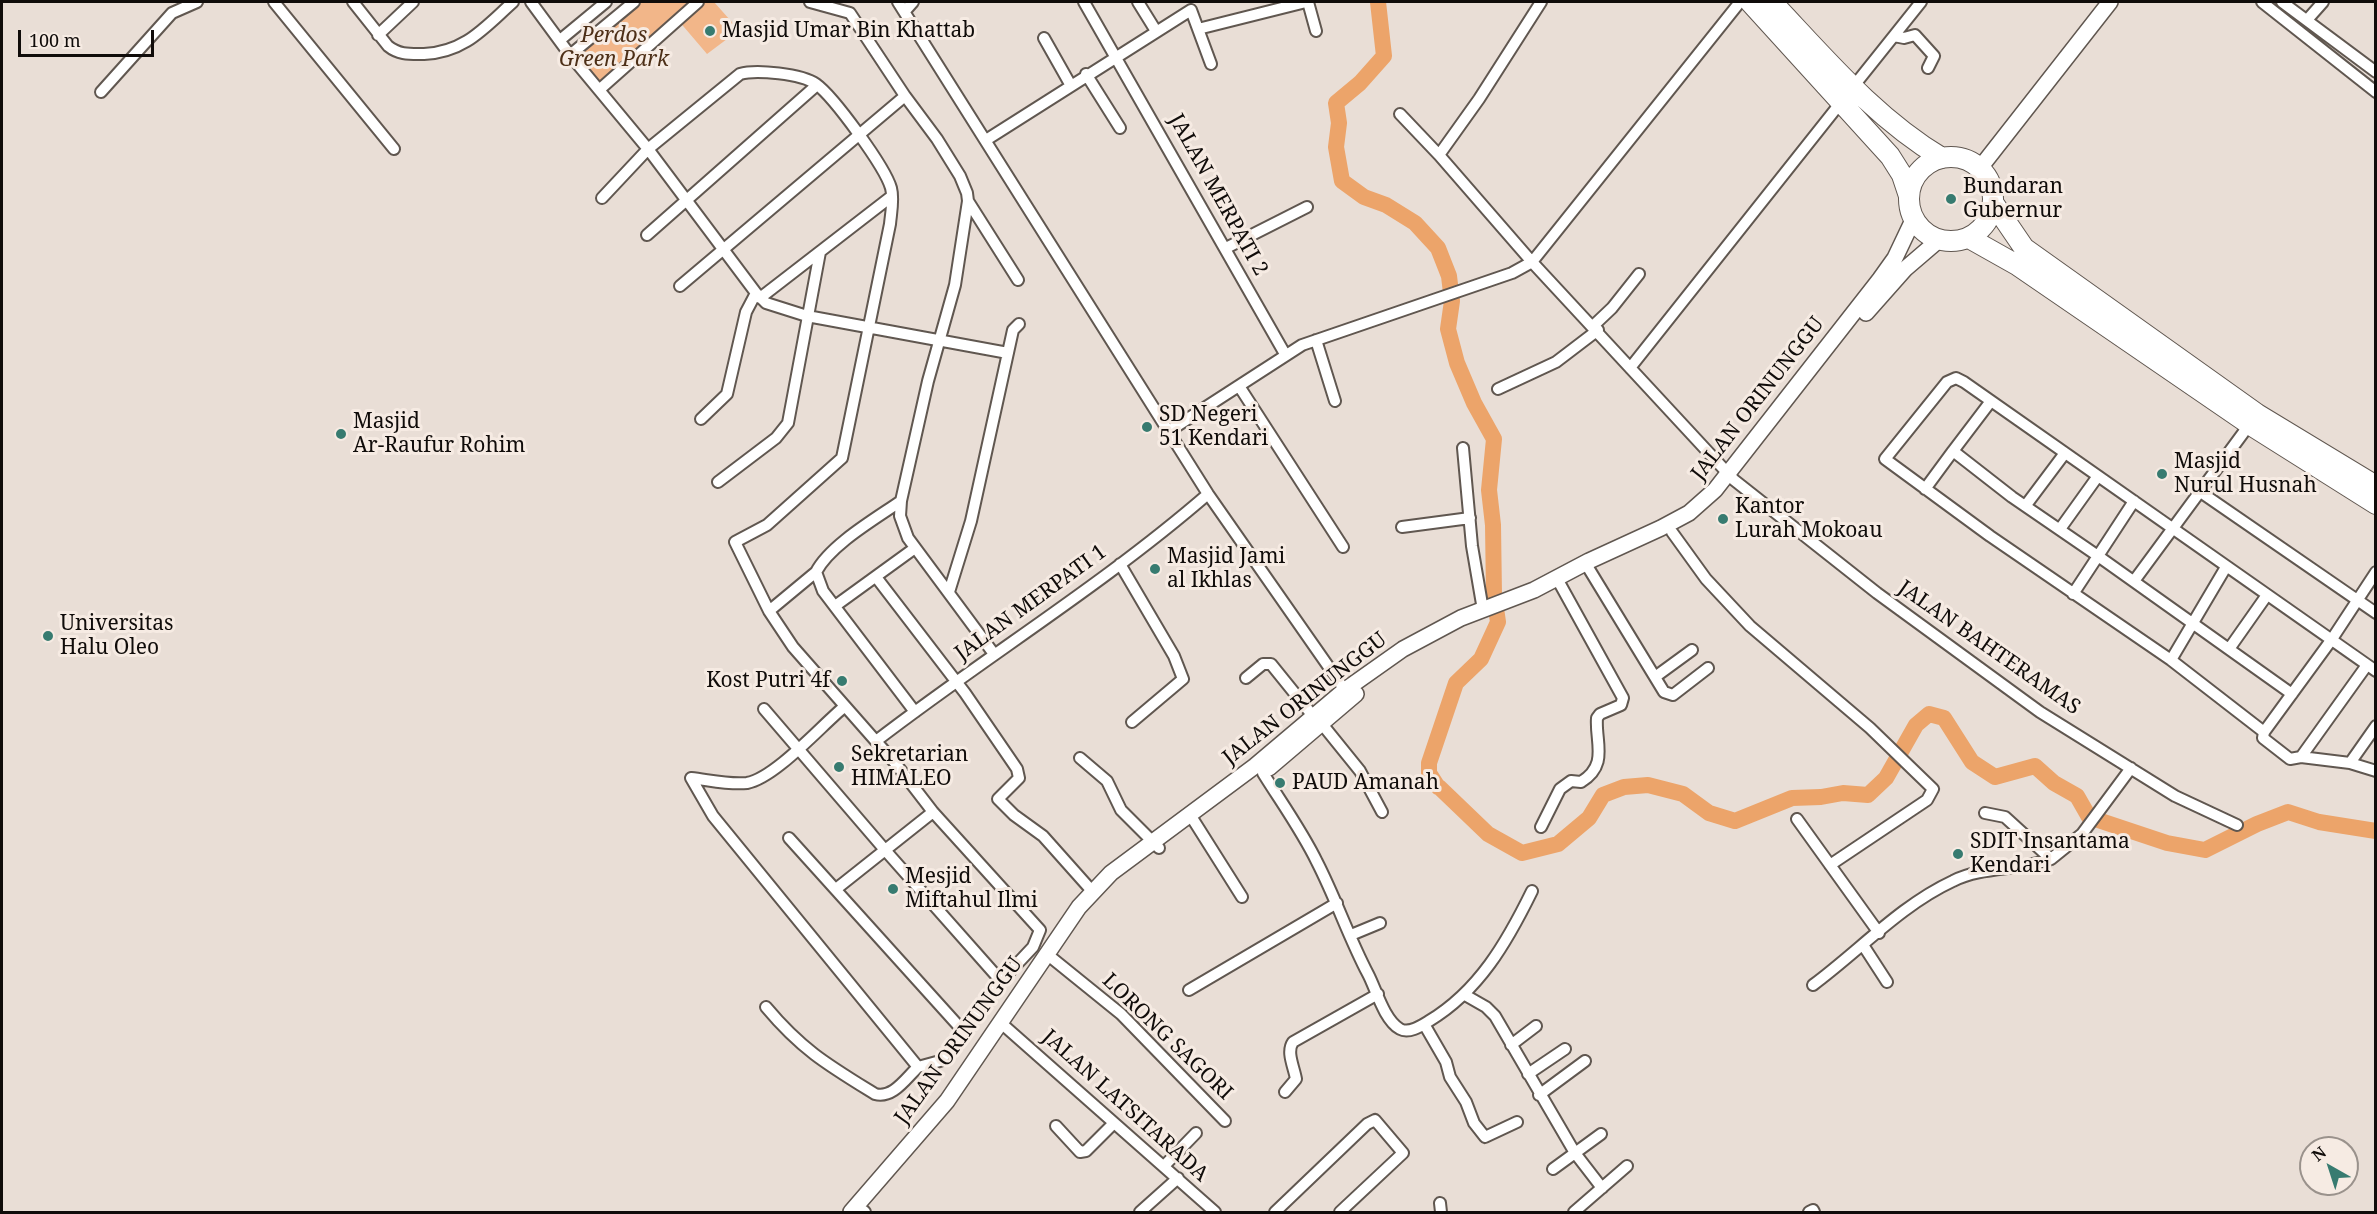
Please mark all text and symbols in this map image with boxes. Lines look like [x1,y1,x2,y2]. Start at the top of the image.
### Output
scale bar [21,18,158,56]
place label: Masjid Umar Bin Khattab [722,18,975,44]
park label: Perdos Green Park [559,23,669,73]
marker: Masjid Umar Bin Khattab [703,24,717,38]
text: 100 m [29,28,81,52]
street label: JALAN MERPATI 2 [1163,110,1273,280]
place label: Bundaran Gubernur [1963,174,2063,224]
marker: Bundaran Gubernur [1944,192,1958,206]
street label: JALAN ORINUNGGU [1686,312,1830,486]
place label: SD Negeri 51 Kendari [1159,402,1268,452]
place label: Masjid Ar-Raufur Rohim [353,409,525,459]
marker: SD Negeri 51 Kendari [1140,420,1154,434]
marker: Masjid Ar-Raufur Rohim [334,427,348,441]
place label: Masjid Nurul Husnah [2174,449,2317,499]
marker: Masjid Nurul Husnah [2155,467,2169,481]
place label: Kantor Lurah Mokoau [1735,494,1882,544]
marker: Kantor Lurah Mokoau [1716,512,1730,526]
street label: JALAN MERPATI 1 [950,540,1112,666]
place label: Masjid Jami al Ikhlas [1167,544,1285,594]
marker: Masjid Jami al Ikhlas [1148,562,1162,576]
street label: JALAN BAHTERAMAS [1893,575,2085,721]
place label: Universitas Halu Oleo [60,611,173,661]
street label: JALAN ORINUNGGU [1218,627,1392,771]
marker: Universitas Halu Oleo [41,629,55,643]
place label: Kost Putri 4f [706,668,830,694]
marker: Kost Putri 4f [835,674,849,688]
place label: Sekretarian HIMALEO [851,742,968,792]
marker: Sekretarian HIMALEO [832,760,846,774]
place label: PAUD Amanah [1292,770,1439,796]
marker: PAUD Amanah [1273,776,1287,790]
place label: SDIT Insantama Kendari [1970,829,2130,879]
marker: SDIT Insantama Kendari [1951,847,1965,861]
place label: Mesjid Miftahul Ilmi [905,864,1038,914]
marker: Mesjid Miftahul Ilmi [886,882,900,896]
street label: JALAN ORINUNGGU [890,952,1028,1130]
street label: LORONG SAGORI [1097,968,1237,1106]
street label: JALAN LATSITARADA [1037,1025,1213,1187]
north arrow [2299,1136,2359,1196]
text: N [2307,1141,2331,1166]

